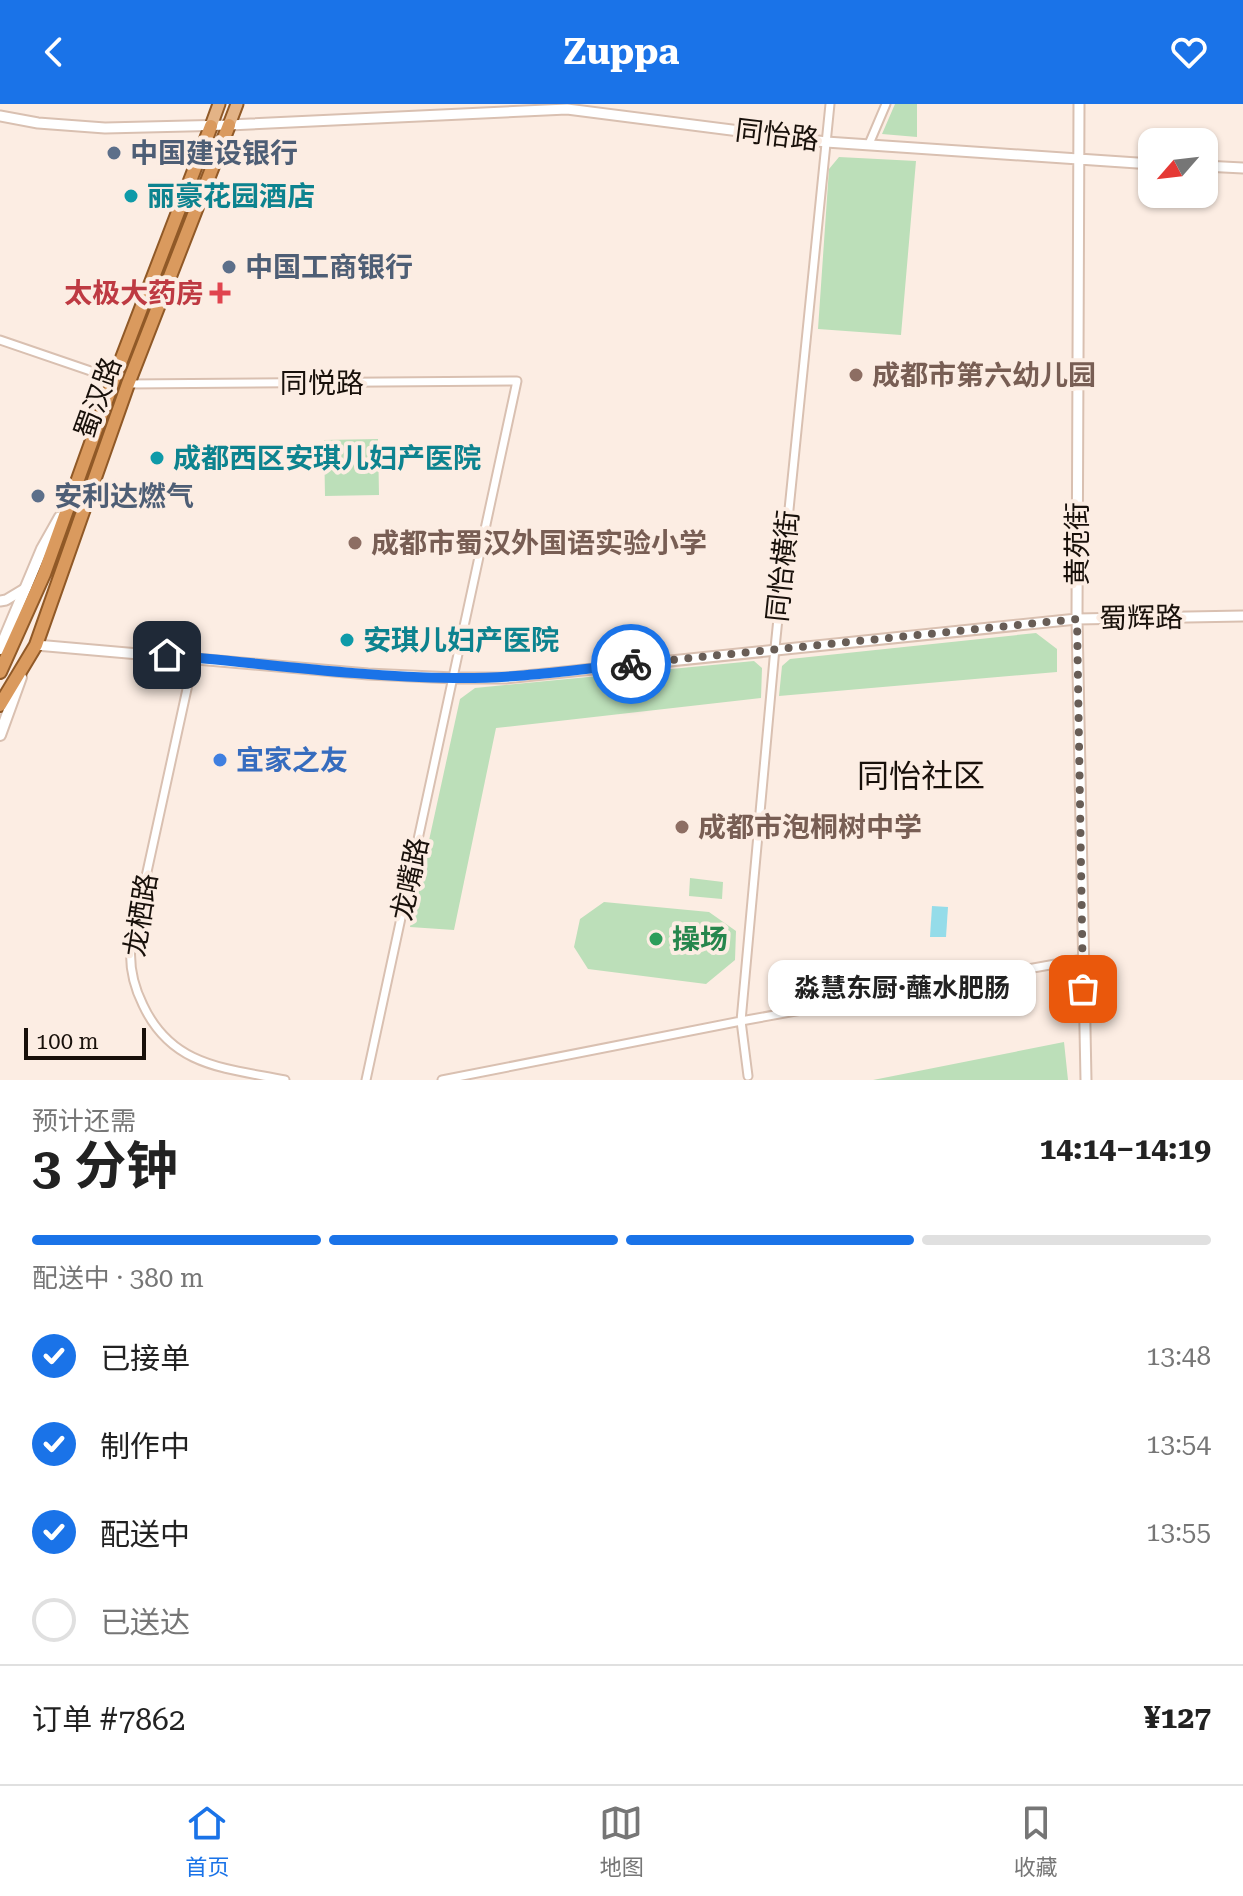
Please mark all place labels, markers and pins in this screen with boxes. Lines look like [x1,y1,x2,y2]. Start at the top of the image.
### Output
place label: 中国建设银行 [130,137,298,170]
marker: 中国建设银行 [105,144,123,162]
place label: 丽豪花园酒店 [147,180,315,213]
marker: 丽豪花园酒店 [122,187,140,205]
place label: 中国工商银行 [245,251,413,284]
marker: 中国工商银行 [220,258,238,276]
place label: 太极大药房 [64,277,204,310]
marker: 太极大药房 [211,284,229,302]
place label: 成都市第六幼儿园 [872,359,1096,392]
marker: 成都市第六幼儿园 [847,366,865,384]
place label: 成都西区安琪儿妇产医院 [173,442,481,475]
marker: 成都西区安琪儿妇产医院 [148,449,166,467]
place label: 安利达燃气 [54,480,194,513]
marker: 安利达燃气 [29,487,47,505]
place label: 成都市蜀汉外国语实验小学 [371,527,707,560]
marker: 成都市蜀汉外国语实验小学 [346,534,364,552]
pin [133,621,201,689]
place label: 安琪儿妇产医院 [363,624,559,657]
marker: 安琪儿妇产医院 [338,631,356,649]
place label: 宜家之友 [236,744,348,777]
marker: 宜家之友 [211,751,229,769]
place label: 成都市泡桐树中学 [698,811,922,844]
marker: 成都市泡桐树中学 [673,818,691,836]
place label: 操场 [672,923,728,956]
marker: 操场 [647,930,665,948]
pin [1049,955,1117,1023]
callout: 淼慧东厨·蘸水肥肠 [767,961,1035,1017]

